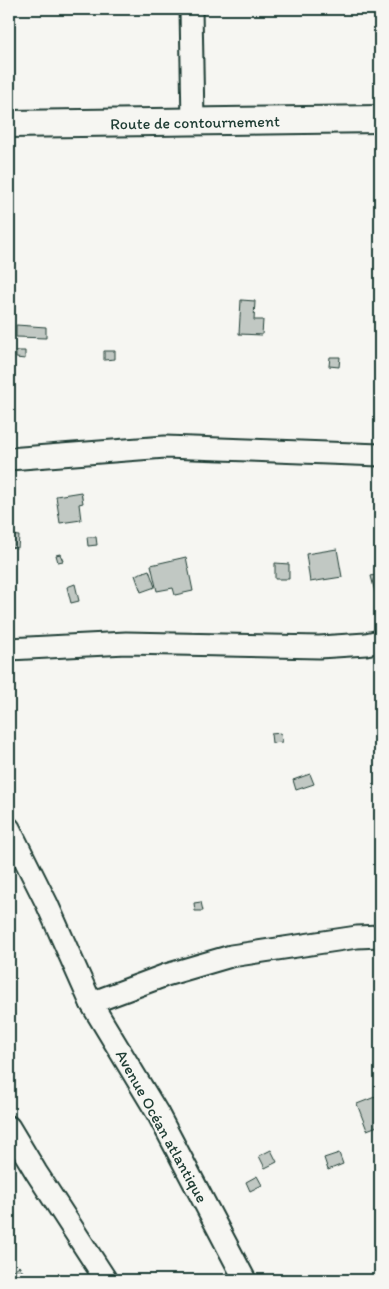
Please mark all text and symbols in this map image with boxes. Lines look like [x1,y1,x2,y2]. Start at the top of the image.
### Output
street label: Route de contournement [110,112,280,133]
street label: Avenue Océan atlantique [112,1047,212,1206]

